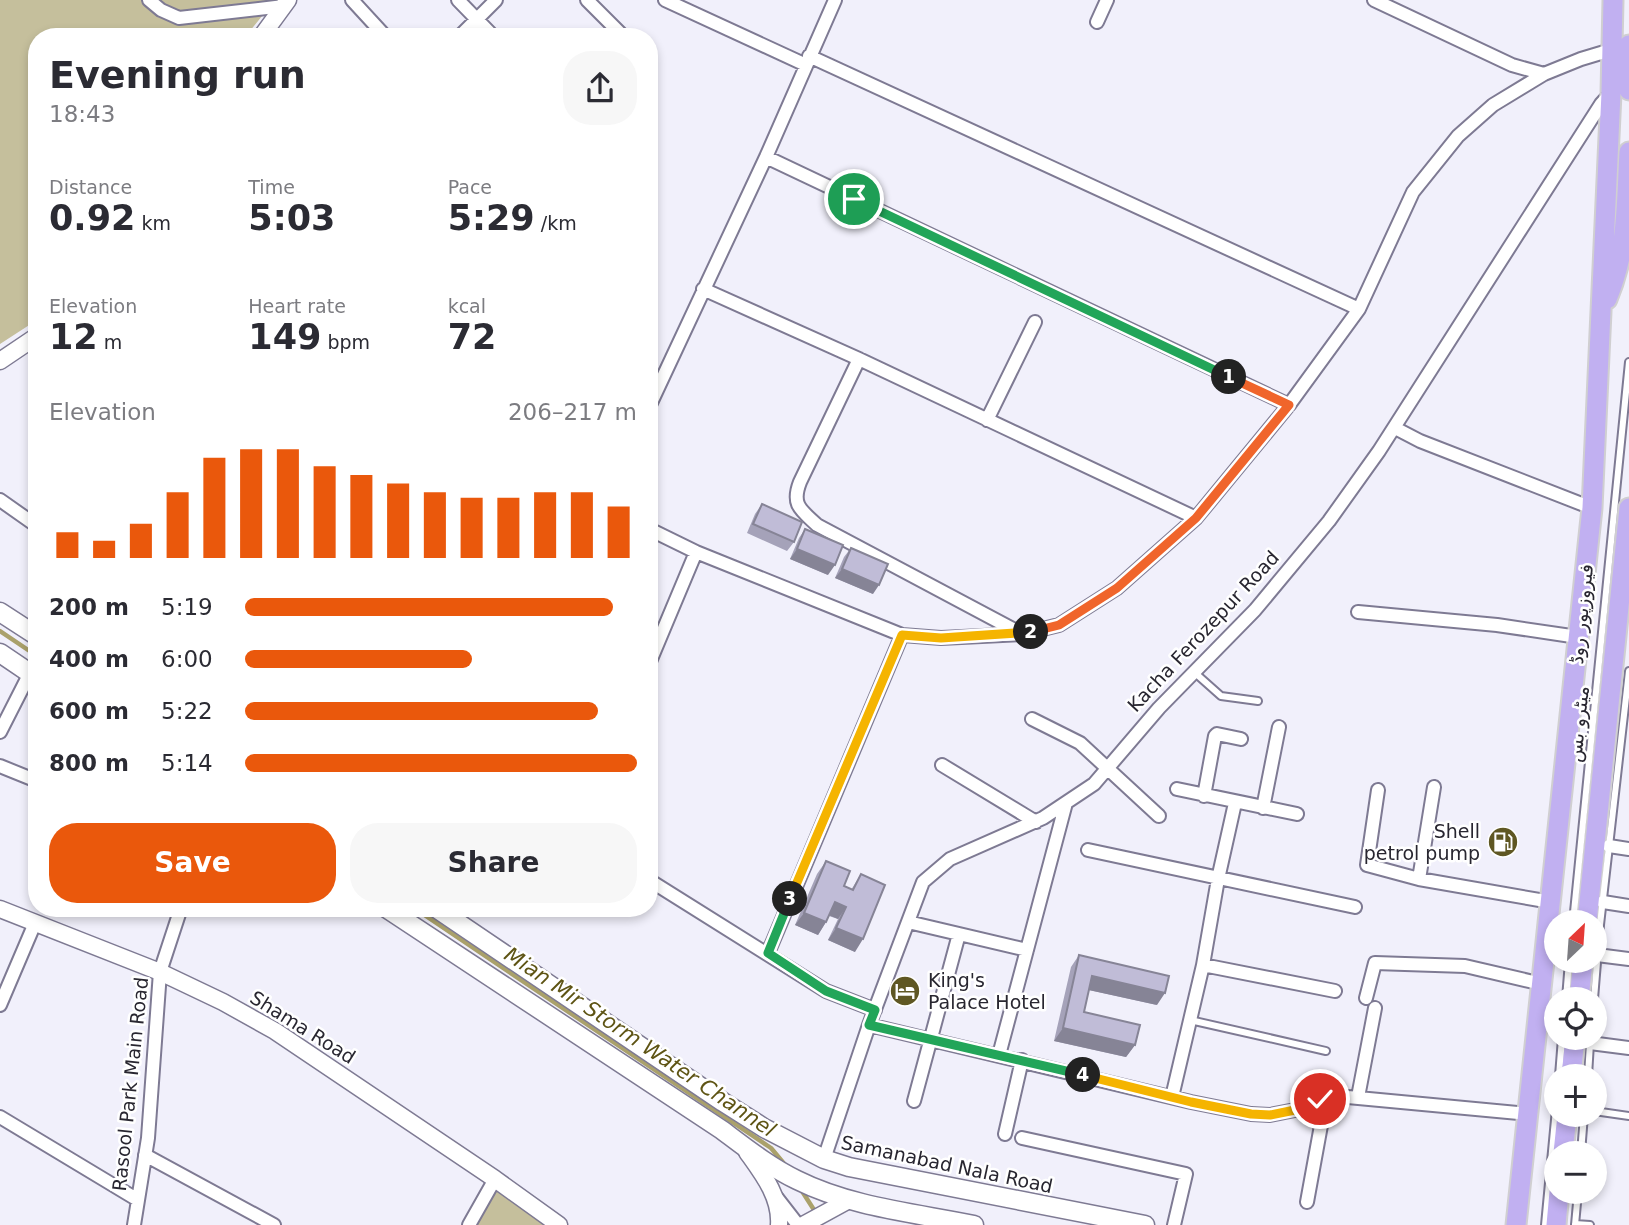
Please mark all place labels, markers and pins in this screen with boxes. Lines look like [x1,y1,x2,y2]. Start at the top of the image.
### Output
pin [824,169,884,229]
pin: 1 [1212,360,1246,394]
pin: 2 [1014,614,1048,650]
place label: Shell petrol pump [1364,820,1480,864]
fuel station icon: Shell petrol pump [1486,825,1520,859]
pin: 3 [772,881,808,916]
place label: King's Palace Hotel [928,969,1046,1013]
hotel icon: King's Palace Hotel [888,974,922,1008]
pin: 4 [1066,1058,1100,1092]
pin [1290,1069,1350,1129]

